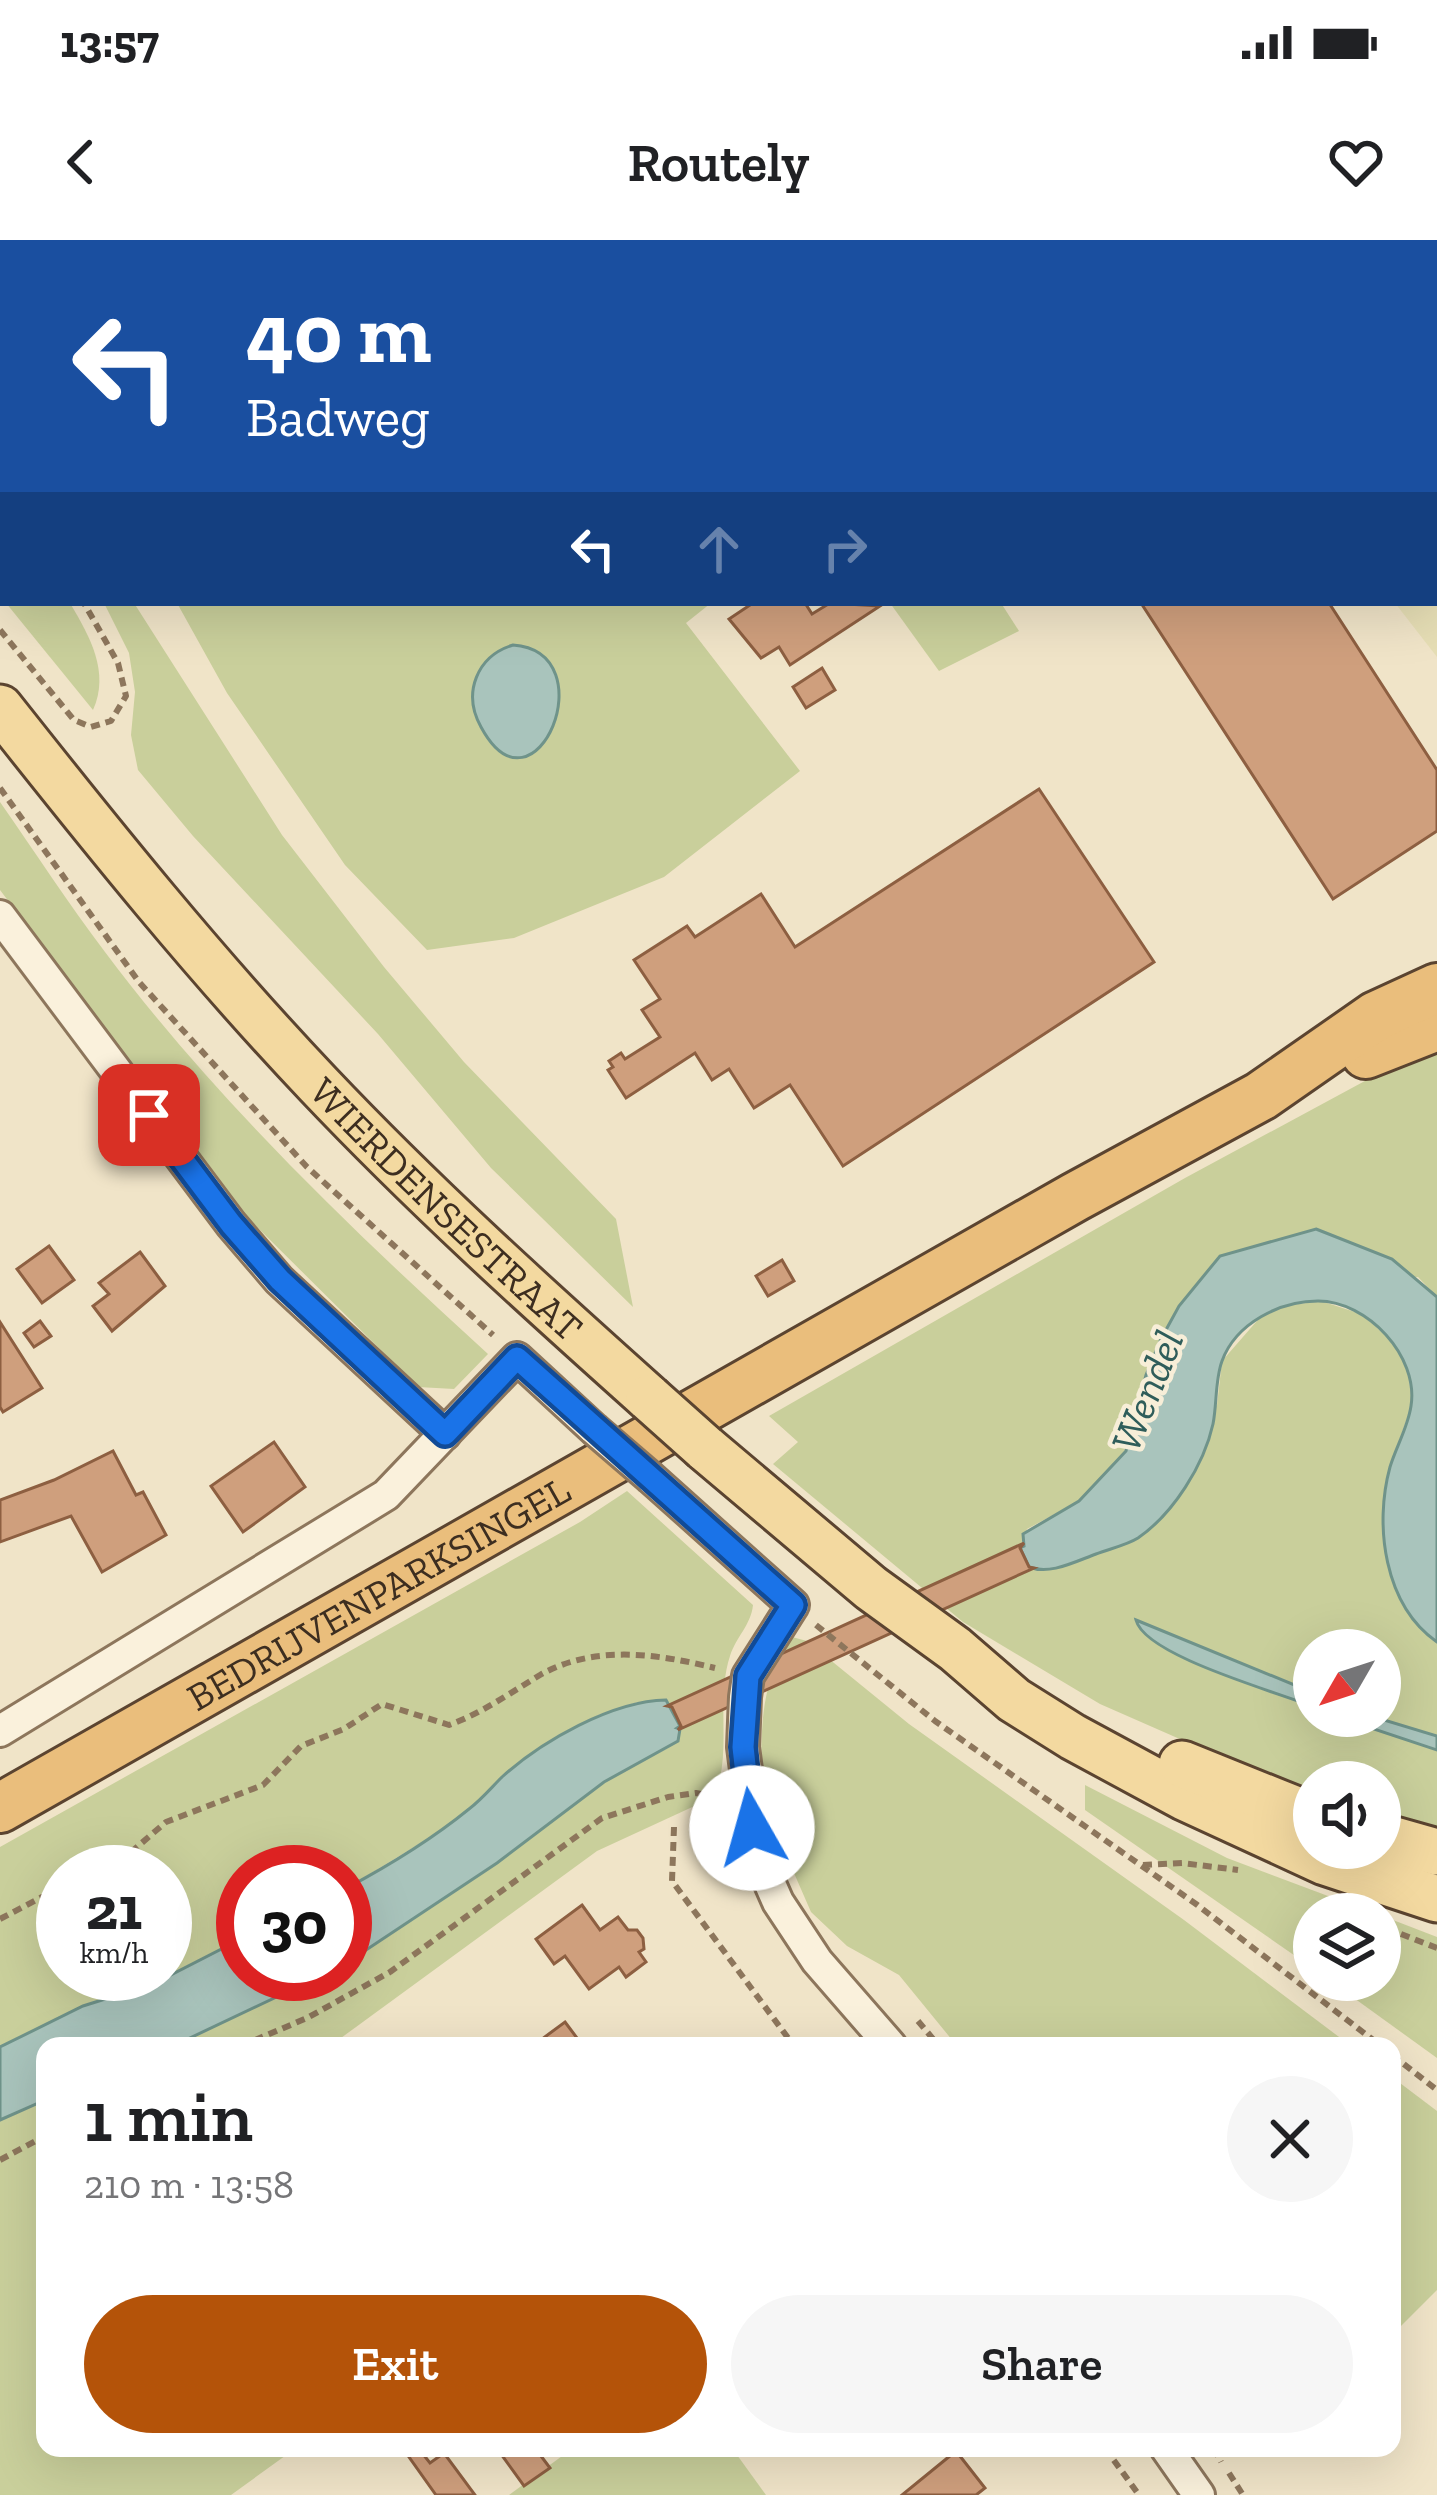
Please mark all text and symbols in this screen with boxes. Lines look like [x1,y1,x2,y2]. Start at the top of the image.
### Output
text: 13:57 [60,15,159,69]
icon: back [48,129,114,195]
icon: heart [1323,129,1389,195]
text: Routely [628,130,809,195]
text: 40 m [246,283,432,384]
icon: left [48,288,204,444]
text: Badweg [246,385,430,450]
icon: left [560,516,626,582]
icon: ahead [686,516,752,582]
icon: right [812,516,878,582]
pin [98,1064,200,1166]
street label: WIERDENSESTRAAT [301,1067,593,1351]
icon: arrive [116,1082,182,1148]
water label: Wendel [1100,1323,1194,1459]
street label: BEDRIJVENPARKSINGEL [178,1466,578,1720]
north arrow [1293,1629,1401,1737]
map controls [1293,1629,1401,2001]
button: sound [1293,1761,1401,1869]
position arrow [689,1765,815,1891]
speed limit sign: 30 [216,1845,372,2001]
text: 21 [86,1872,142,1944]
button: layers [1293,1893,1401,2001]
text: km/h [80,1935,148,1971]
text: 1 min [84,2073,253,2159]
button: close [1227,2076,1353,2202]
text: 210 m · 13:58 [84,2161,294,2208]
button: Exit [84,2295,707,2433]
button: Share [731,2295,1353,2433]

